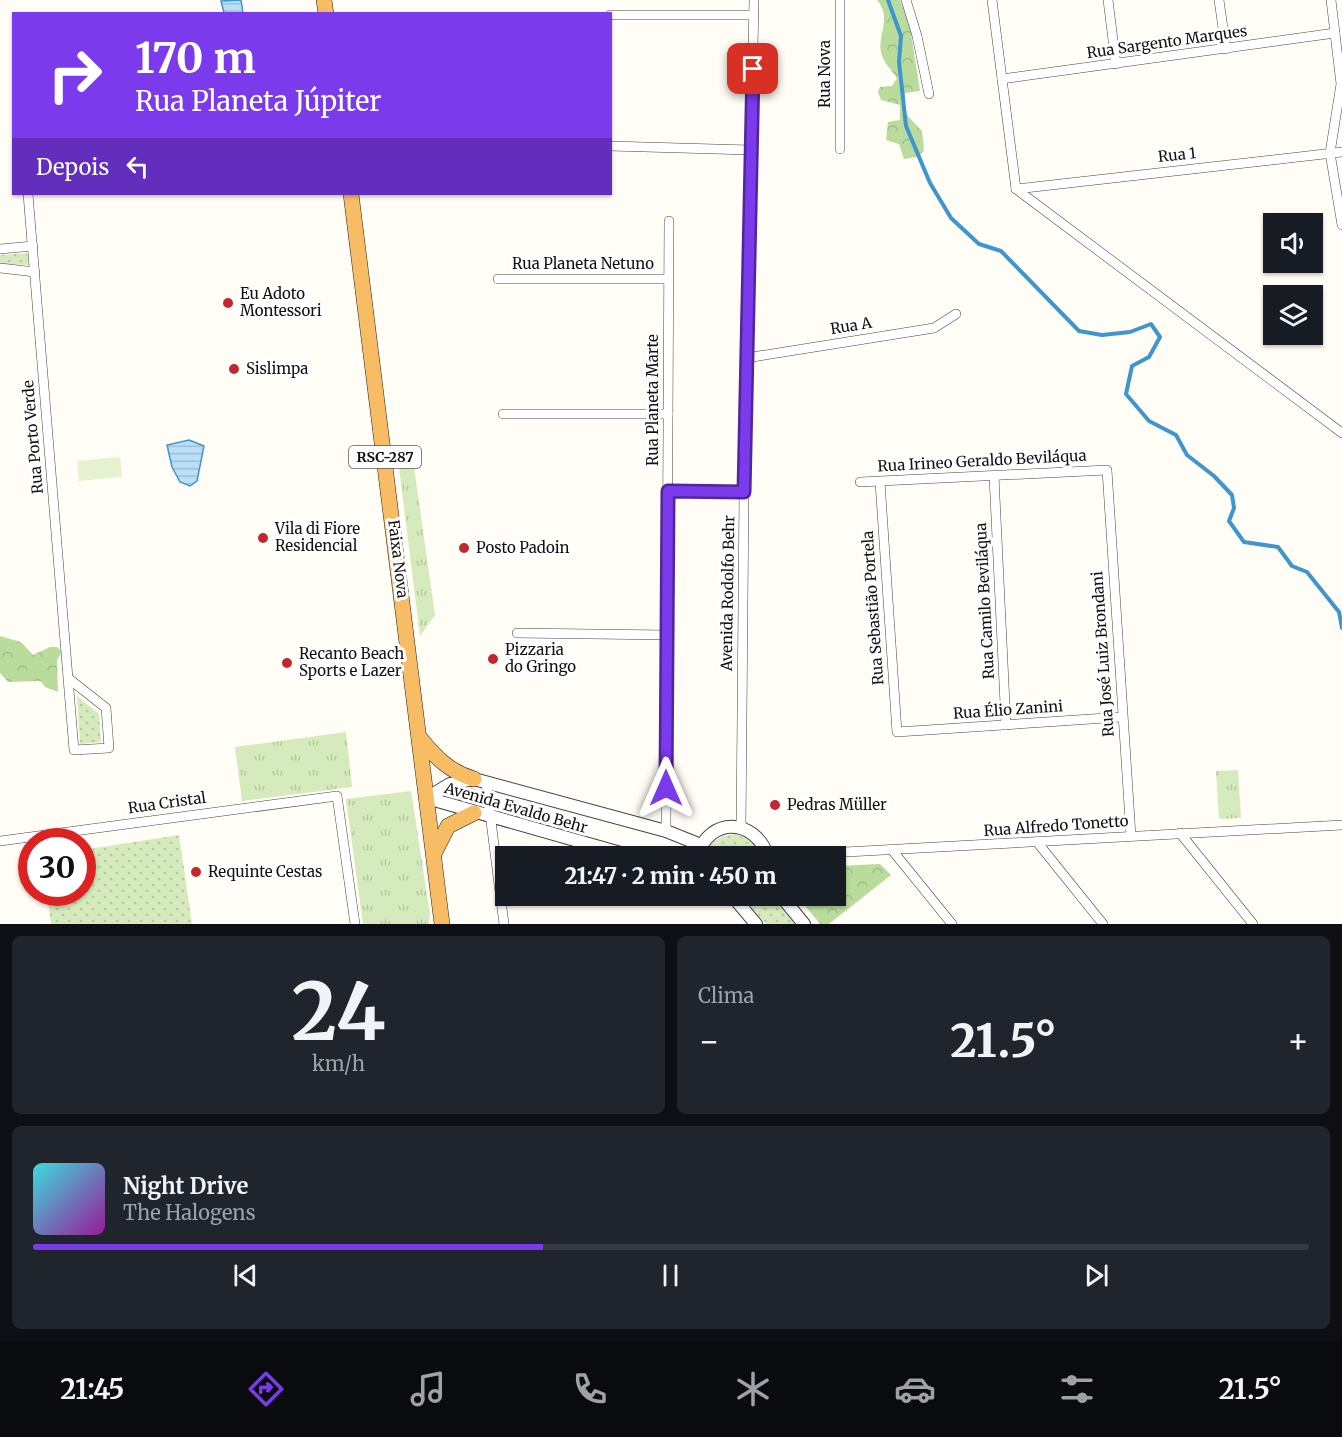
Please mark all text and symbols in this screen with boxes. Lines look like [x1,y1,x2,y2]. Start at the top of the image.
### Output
street label: Rua Sargento Marques [1085,21,1248,62]
text: 170 m [135,32,256,84]
icon: right [36,36,114,114]
street label: Rua Nova [815,40,834,108]
pin [727,43,778,94]
icon: arrive [736,52,769,85]
text: Rua Planeta Júpiter [135,84,381,118]
street label: Rua 1 [1157,143,1197,166]
icon: left [121,150,154,183]
text: Depois [36,153,109,181]
map controls [1263,213,1323,345]
button: sound [1263,213,1323,273]
street label: Rua Planeta Netuno [512,254,654,273]
place label: Eu Adoto Montessori [240,284,322,320]
button: layers [1263,285,1323,345]
marker: Eu Adoto Montessori [221,296,235,310]
street label: Rua A [829,313,873,338]
street label: Rua Planeta Marte [643,334,662,466]
place label: Sislimpa [246,359,308,378]
marker: Sislimpa [227,362,241,376]
street label: Rua Porto Verde [18,379,47,495]
road number: RSC-287 [349,446,421,468]
street label: Rua Irineo Geraldo Beviláqua [877,446,1087,475]
street label: Avenida Rodolfo Behr [717,515,738,672]
place label: Vila di Fiore Residencial [274,519,360,555]
street label: Faixa Nova [384,519,413,599]
street label: Rua Camilo Beviláqua [971,522,998,680]
street label: Rua Sebastião Portela [858,530,887,686]
marker: Vila di Fiore Residencial [256,531,270,545]
place label: Posto Padoin [476,538,570,557]
marker: Posto Padoin [457,541,471,555]
street label: Rua José Luiz Brondani [1087,570,1118,737]
place label: Pizzaria do Gringo [505,640,576,676]
place label: Recanto Beach Sports e Lazer [299,644,404,680]
marker: Pizzaria do Gringo [486,652,500,666]
marker: Recanto Beach Sports e Lazer [280,656,294,670]
street label: Rua Élio Zanini [952,695,1064,723]
position arrow [634,756,698,820]
street label: Avenida Evaldo Behr [441,778,590,837]
street label: Rua Cristal [127,788,208,817]
place label: Pedras Müller [787,795,887,814]
marker: Pedras Müller [768,798,782,812]
street label: Rua Alfredo Tonetto [983,811,1129,840]
speed limit sign: 30 [18,828,96,906]
place label: Requinte Cestas [208,862,322,881]
text: 21:47 · 2 min · 450 m [565,862,776,890]
marker: Requinte Cestas [189,865,203,879]
text: 24 [292,963,385,1061]
text: Clima [698,983,754,1008]
text: 21.5° [950,1013,1057,1069]
text: − [698,1021,720,1062]
text: + [1287,1021,1309,1062]
text: km/h [312,1051,365,1076]
text: Night Drive [123,1172,248,1200]
text: The Halogens [123,1200,255,1225]
icon: previous [229,1259,262,1292]
icon: pause [654,1259,687,1292]
icon: next [1080,1259,1113,1292]
icon: directions [245,1368,287,1410]
icon: music [407,1368,449,1410]
icon: phone [569,1368,611,1410]
icon: climate [732,1368,774,1410]
icon: car [894,1368,936,1410]
icon: filters [1056,1368,1098,1410]
text: 21:45 [60,1372,124,1406]
text: 21.5° [1219,1372,1282,1406]

